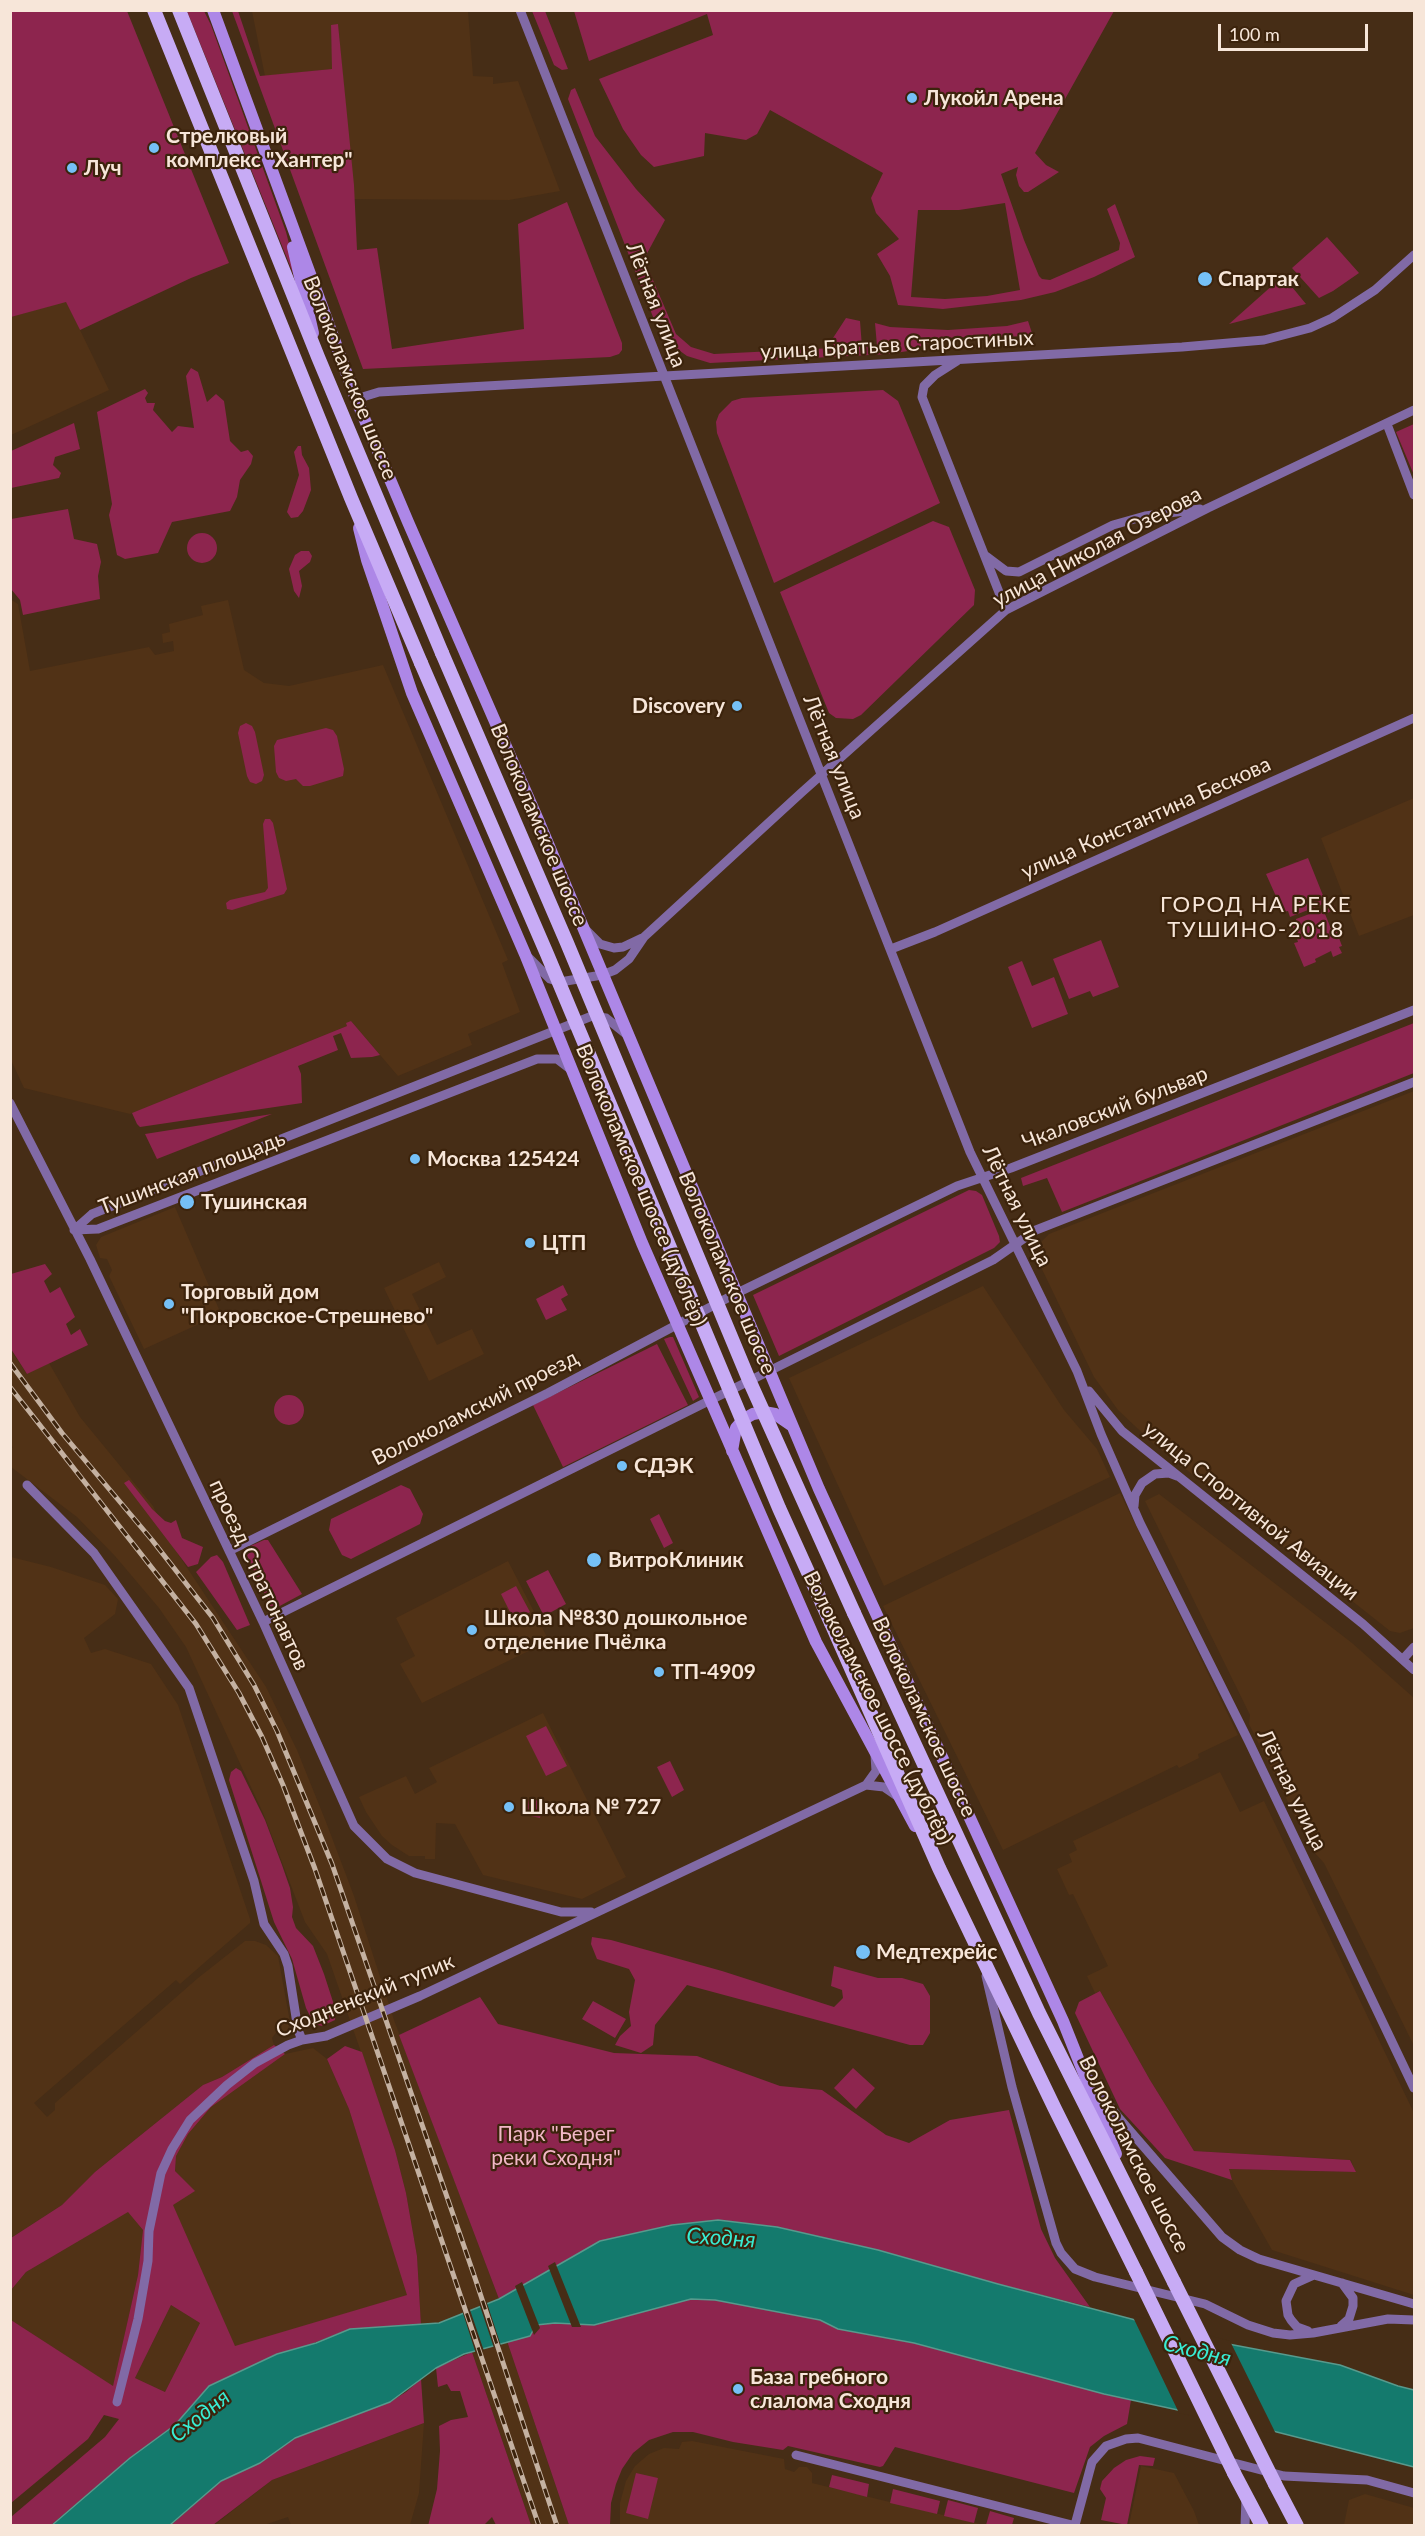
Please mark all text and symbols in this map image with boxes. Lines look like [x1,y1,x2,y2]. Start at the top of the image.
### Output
scale bar [1221,12,1371,50]
text: 100 m [1229,23,1280,45]
place label: Лукойл Арена [924,85,1064,111]
marker: Лукойл Арена [905,91,919,105]
place label: Стрелковый комплекс "Хантер" [166,123,352,173]
marker: Стрелковый комплекс "Хантер" [147,141,161,155]
place label: Луч [84,155,122,181]
marker: Луч [65,161,79,175]
street label: Лётная улица [621,239,691,371]
place label: Спартак [1218,266,1299,292]
marker: Спартак [1196,270,1214,288]
street label: Волоколамское шоссе [298,272,402,484]
street label: улица Братьев Старостиных [760,325,1034,365]
street label: улица Николая Озерова [988,481,1206,613]
street label: Лётная улица [798,691,870,823]
place label: Discovery [632,693,725,719]
marker: Discovery [730,699,744,713]
street label: Волоколамское шоссе [485,720,593,930]
street label: улица Константина Бескова [1017,752,1275,884]
district label: ГОРОД НА РЕКЕ ТУШИНО-2018 [1160,892,1352,944]
street label: Волоколамское шоссе (дублёр) [570,1040,712,1330]
street label: Чкаловский бульвар [1019,1061,1211,1155]
street label: Тушинская площадь [95,1126,289,1220]
street label: Лётная улица [977,1141,1057,1271]
place label: Москва 125424 [427,1146,580,1172]
marker: Москва 125424 [408,1152,422,1166]
street label: Волоколамское шоссе [673,1168,781,1378]
place label: Тушинская [201,1189,307,1215]
marker: Тушинская [178,1193,196,1211]
place label: ЦТП [542,1230,586,1256]
marker: ЦТП [523,1236,537,1250]
place label: Торговый дом "Покровское-Стрешнево" [181,1279,433,1329]
marker: Торговый дом "Покровское-Стрешнево" [162,1297,176,1311]
street label: Волоколамский проезд [368,1345,582,1471]
street label: улица Спортивной Авиации [1138,1416,1364,1606]
place label: СДЭК [634,1453,694,1479]
marker: СДЭК [615,1459,629,1473]
street label: проезд Стратонавтов [204,1476,314,1674]
place label: ВитроКлиник [608,1547,744,1573]
marker: ВитроКлиник [585,1551,603,1569]
street label: Волоколамское шоссе (дублёр) [798,1567,958,1849]
place label: Школа №830 дошкольное отделение Пчёлка [484,1605,748,1655]
street label: Волоколамское шоссе [867,1613,981,1821]
marker: Школа №830 дошкольное отделение Пчёлка [465,1623,479,1637]
place label: ТП-4909 [671,1659,756,1685]
marker: ТП-4909 [652,1665,666,1679]
street label: Лётная улица [1252,1725,1332,1855]
place label: Школа № 727 [521,1794,661,1820]
marker: Школа № 727 [502,1800,516,1814]
place label: Медтехрейс [876,1939,997,1965]
marker: Медтехрейс [854,1943,872,1961]
street label: Сходненский тупик [272,1949,458,2043]
street label: Волоколамское шоссе [1073,2051,1195,2257]
park label: Парк "Берег реки Сходня" [491,2121,621,2171]
water label: Сходня [686,2222,756,2254]
water label: Сходня [1160,2330,1234,2372]
place label: База гребного слалома Сходня [750,2364,911,2414]
marker: База гребного слалома Сходня [731,2382,745,2396]
water label: Сходня [165,2384,235,2448]

